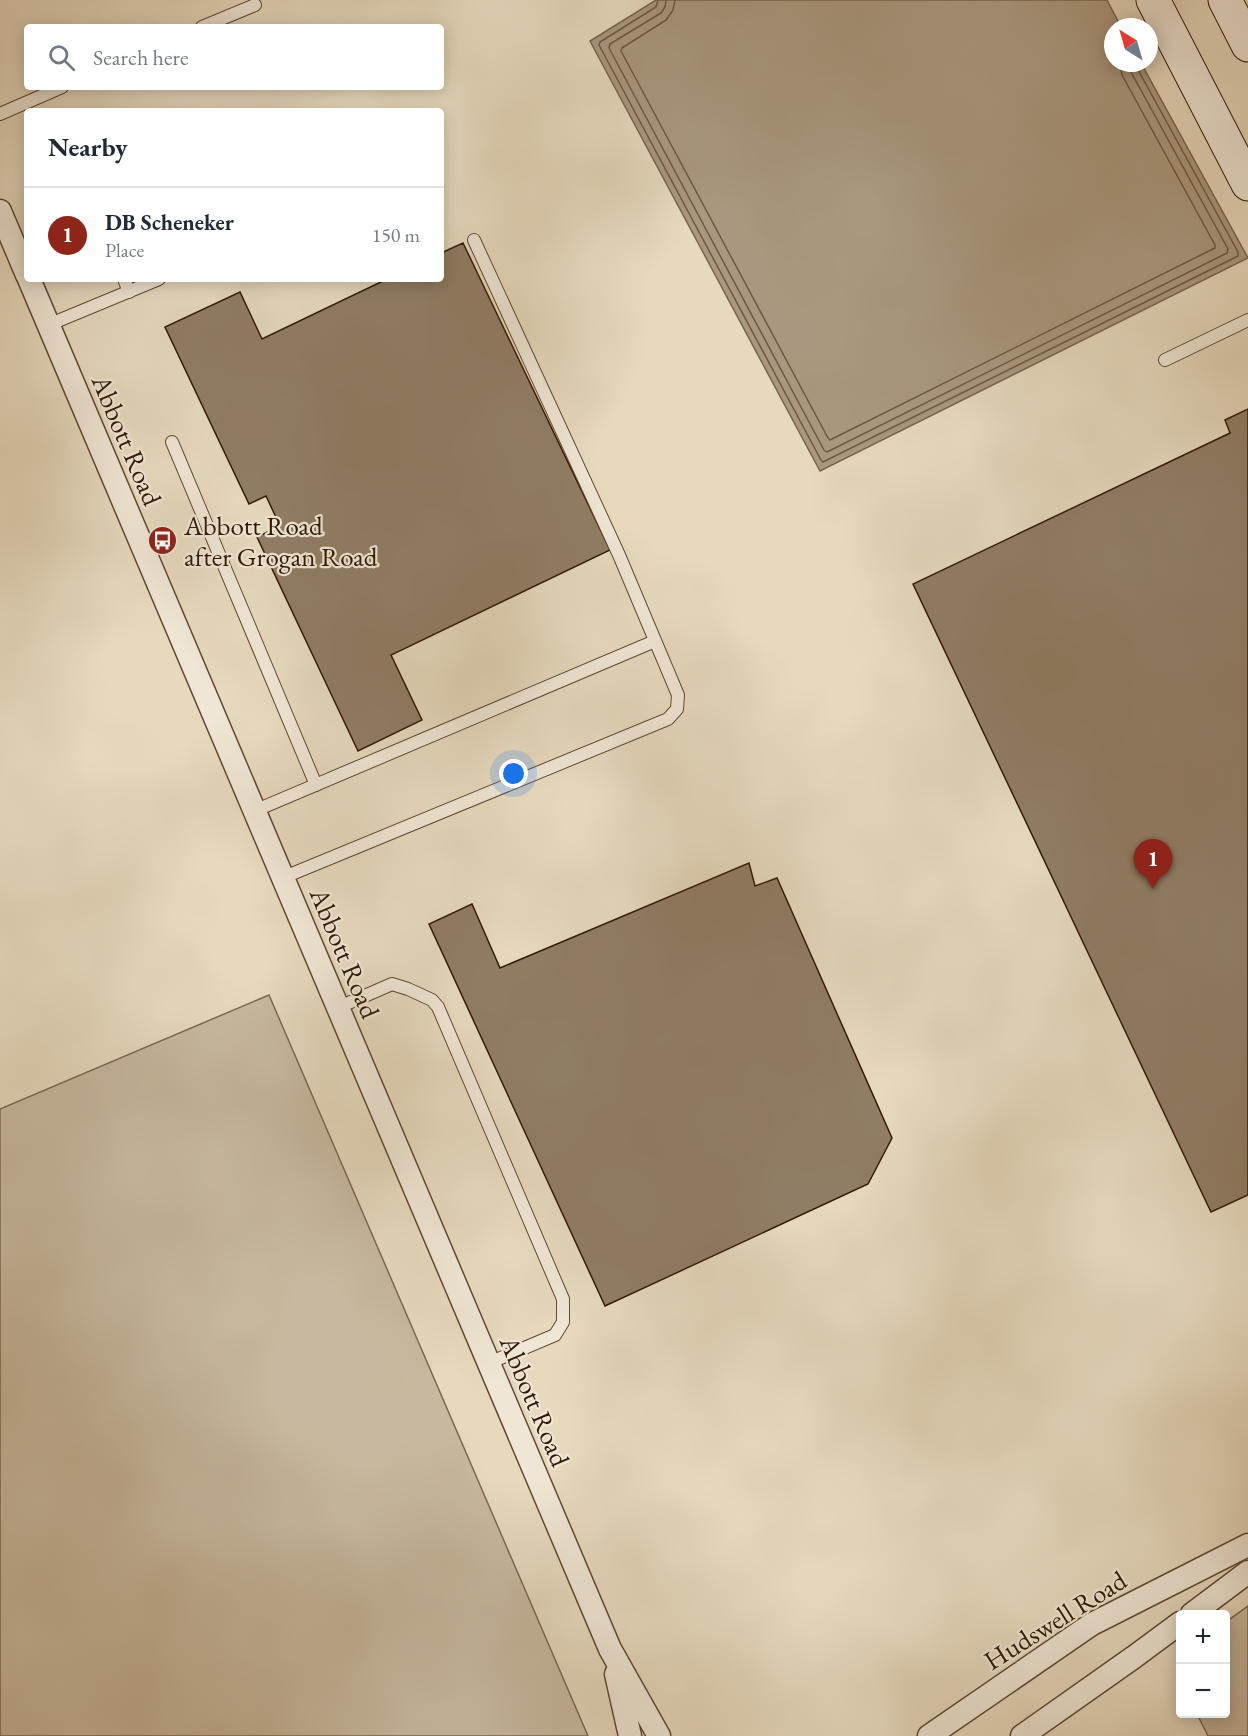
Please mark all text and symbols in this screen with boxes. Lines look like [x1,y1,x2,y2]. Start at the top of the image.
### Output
north arrow [1104,18,1158,72]
search box [24,24,444,90]
icon: search [45,41,78,74]
text: Search here [93,43,188,72]
text: Nearby [48,130,128,164]
text: DB Scheneker [105,208,234,237]
text: 1 [62,222,73,248]
text: 150 m [372,222,420,248]
text: Place [105,237,144,263]
street label: Abbott Road [83,368,170,511]
place label: Abbott Road after Grogan Road [183,508,378,574]
bus stop icon: Abbott Road after Grogan Road [147,525,179,557]
your location [499,759,528,788]
pin: 1 [1134,840,1172,889]
street label: Abbott Road [301,881,388,1024]
street label: Abbott Road [491,1329,578,1472]
street label: Hudswell Road [977,1562,1133,1678]
map controls [1176,1610,1230,1718]
button: + [1176,1610,1230,1664]
button: − [1176,1664,1230,1718]

